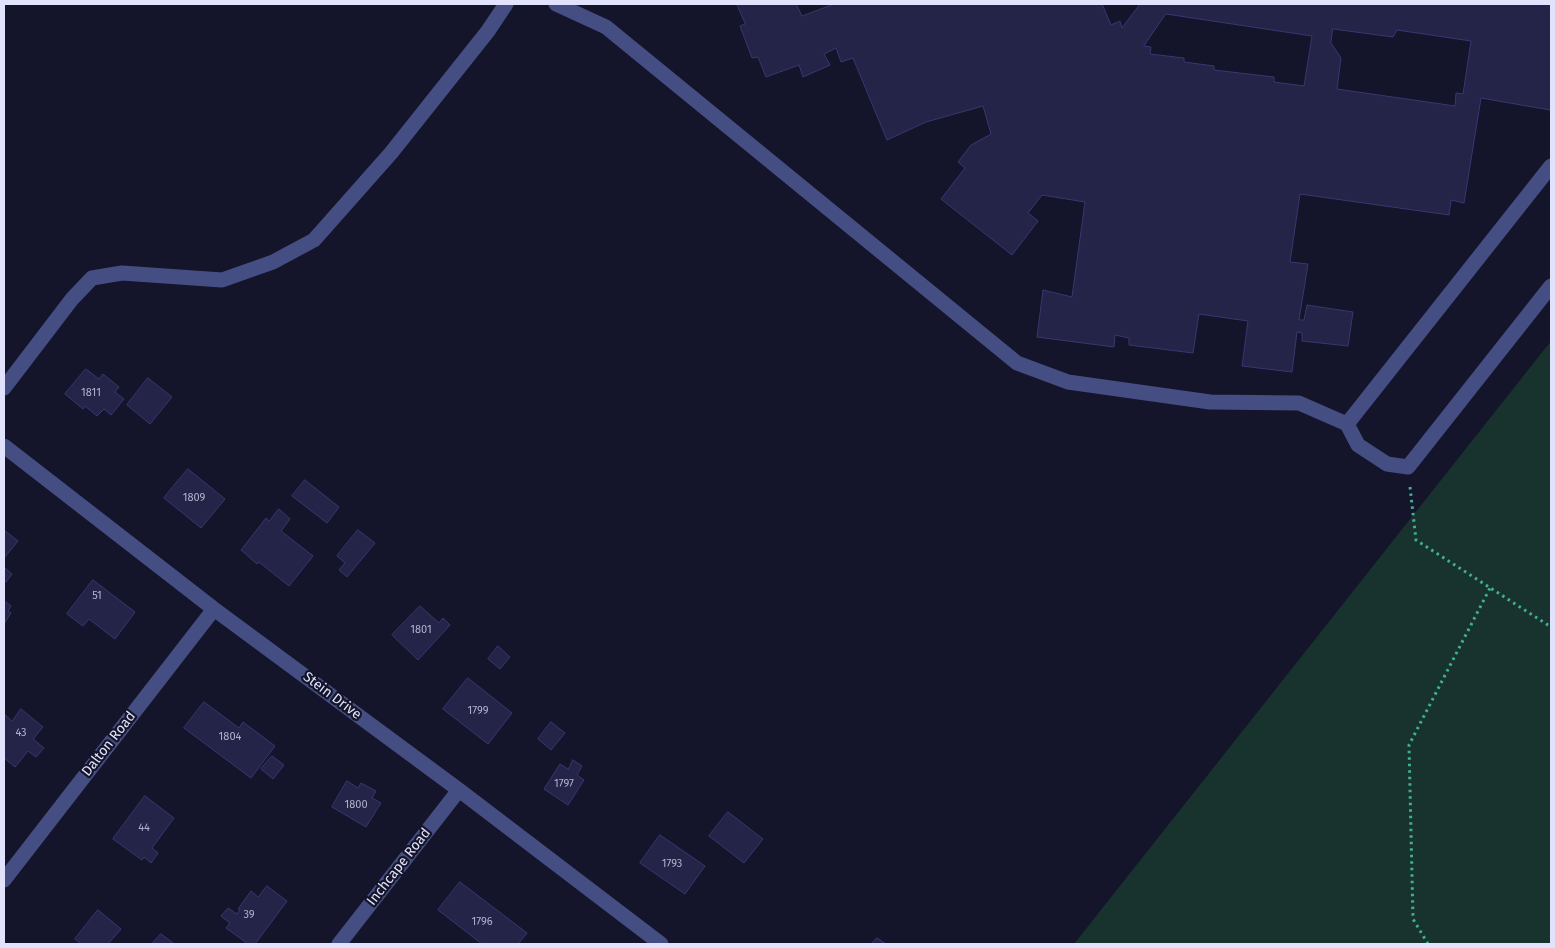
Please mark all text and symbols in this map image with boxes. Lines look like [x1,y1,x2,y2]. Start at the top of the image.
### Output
house number: 1811 [81,386,101,400]
house number: 1809 [183,491,205,505]
house number: 51 [92,589,102,603]
house number: 1801 [410,623,432,637]
street label: Stein Drive [299,669,365,723]
house number: 1799 [468,704,488,718]
street label: Dalton Road [78,708,140,780]
house number: 43 [15,726,27,740]
house number: 1804 [219,730,241,744]
house number: 1797 [554,777,574,791]
house number: 1800 [344,798,368,812]
house number: 44 [138,821,150,835]
street label: Inchcape Road [364,825,434,909]
house number: 1793 [662,857,682,871]
house number: 39 [243,908,255,922]
house number: 1796 [471,915,493,929]

